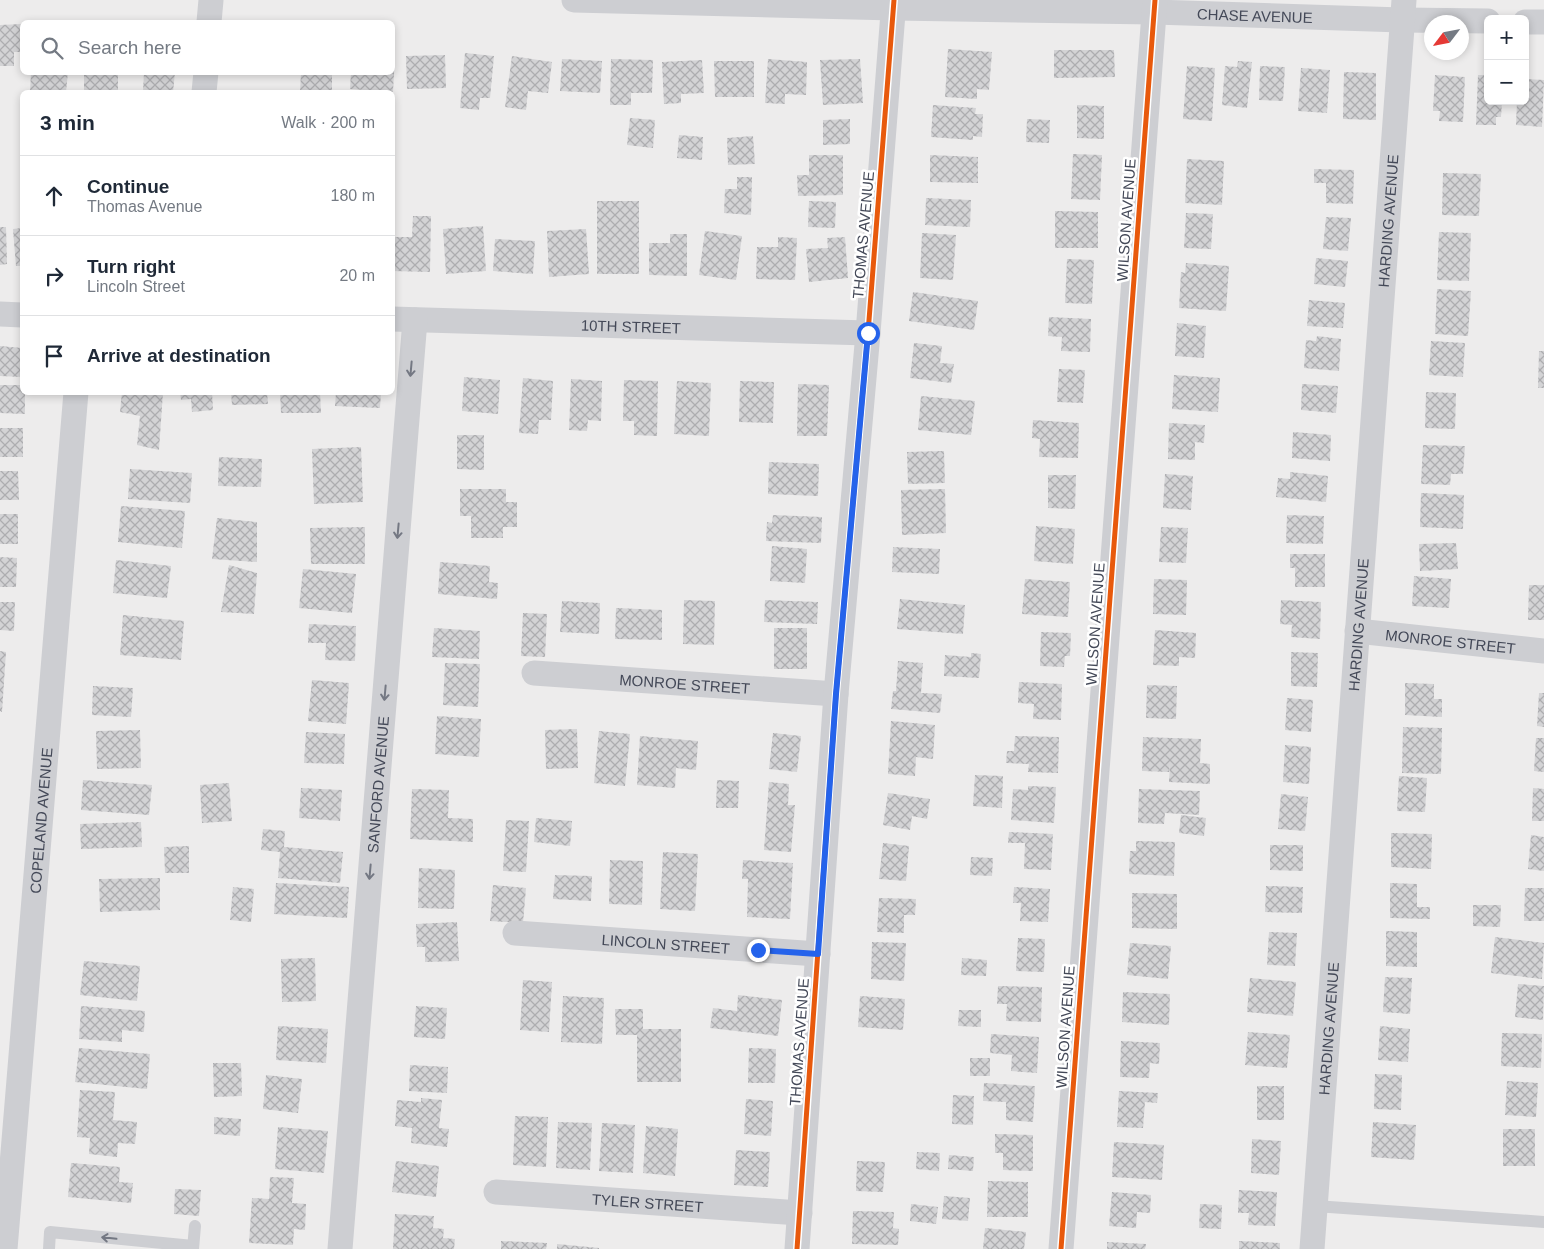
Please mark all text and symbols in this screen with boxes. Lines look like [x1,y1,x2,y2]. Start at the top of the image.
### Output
street label: CHASE AVENUE [1197,5,1313,26]
north arrow [1424,15,1469,60]
map controls [1484,15,1529,105]
button: + [1484,15,1529,60]
search box [20,20,395,75]
icon: search [38,34,66,62]
text: Search here [78,37,182,58]
button: − [1484,60,1529,105]
text: 3 min [40,111,95,134]
text: Walk · 200 m [281,114,375,131]
street label: HARDING AVENUE [1374,154,1401,288]
street label: WILSON AVENUE [1113,158,1139,282]
street label: THOMAS AVENUE [849,170,877,300]
text: Continue [87,176,169,197]
icon: ahead [40,182,68,210]
text: 180 m [331,187,375,204]
text: Thomas Avenue [87,198,202,215]
text: Turn right [87,256,175,277]
icon: right [40,262,68,290]
text: 20 m [339,267,375,284]
text: Lincoln Street [87,278,185,295]
street label: 10TH STREET [581,316,681,336]
route start [857,322,880,345]
icon: arrive [40,342,68,370]
text: Arrive at destination [87,345,271,366]
one-way arrow [407,360,416,376]
one-way arrow [394,522,403,538]
street label: HARDING AVENUE [1345,558,1371,692]
street label: WILSON AVENUE [1082,562,1108,686]
street label: MONROE STREET [1384,626,1516,656]
street label: MONROE STREET [619,670,751,696]
one-way arrow [380,684,390,700]
street label: SANFORD AVENUE [363,715,391,854]
street label: COPELAND AVENUE [26,747,55,894]
one-way arrow [366,864,375,880]
street label: LINCOLN STREET [601,931,730,956]
route end [747,939,770,962]
street label: HARDING AVENUE [1315,962,1342,1096]
street label: WILSON AVENUE [1052,965,1078,1089]
street label: THOMAS AVENUE [786,978,812,1106]
street label: TYLER STREET [591,1190,704,1215]
one-way arrow [102,1233,118,1243]

